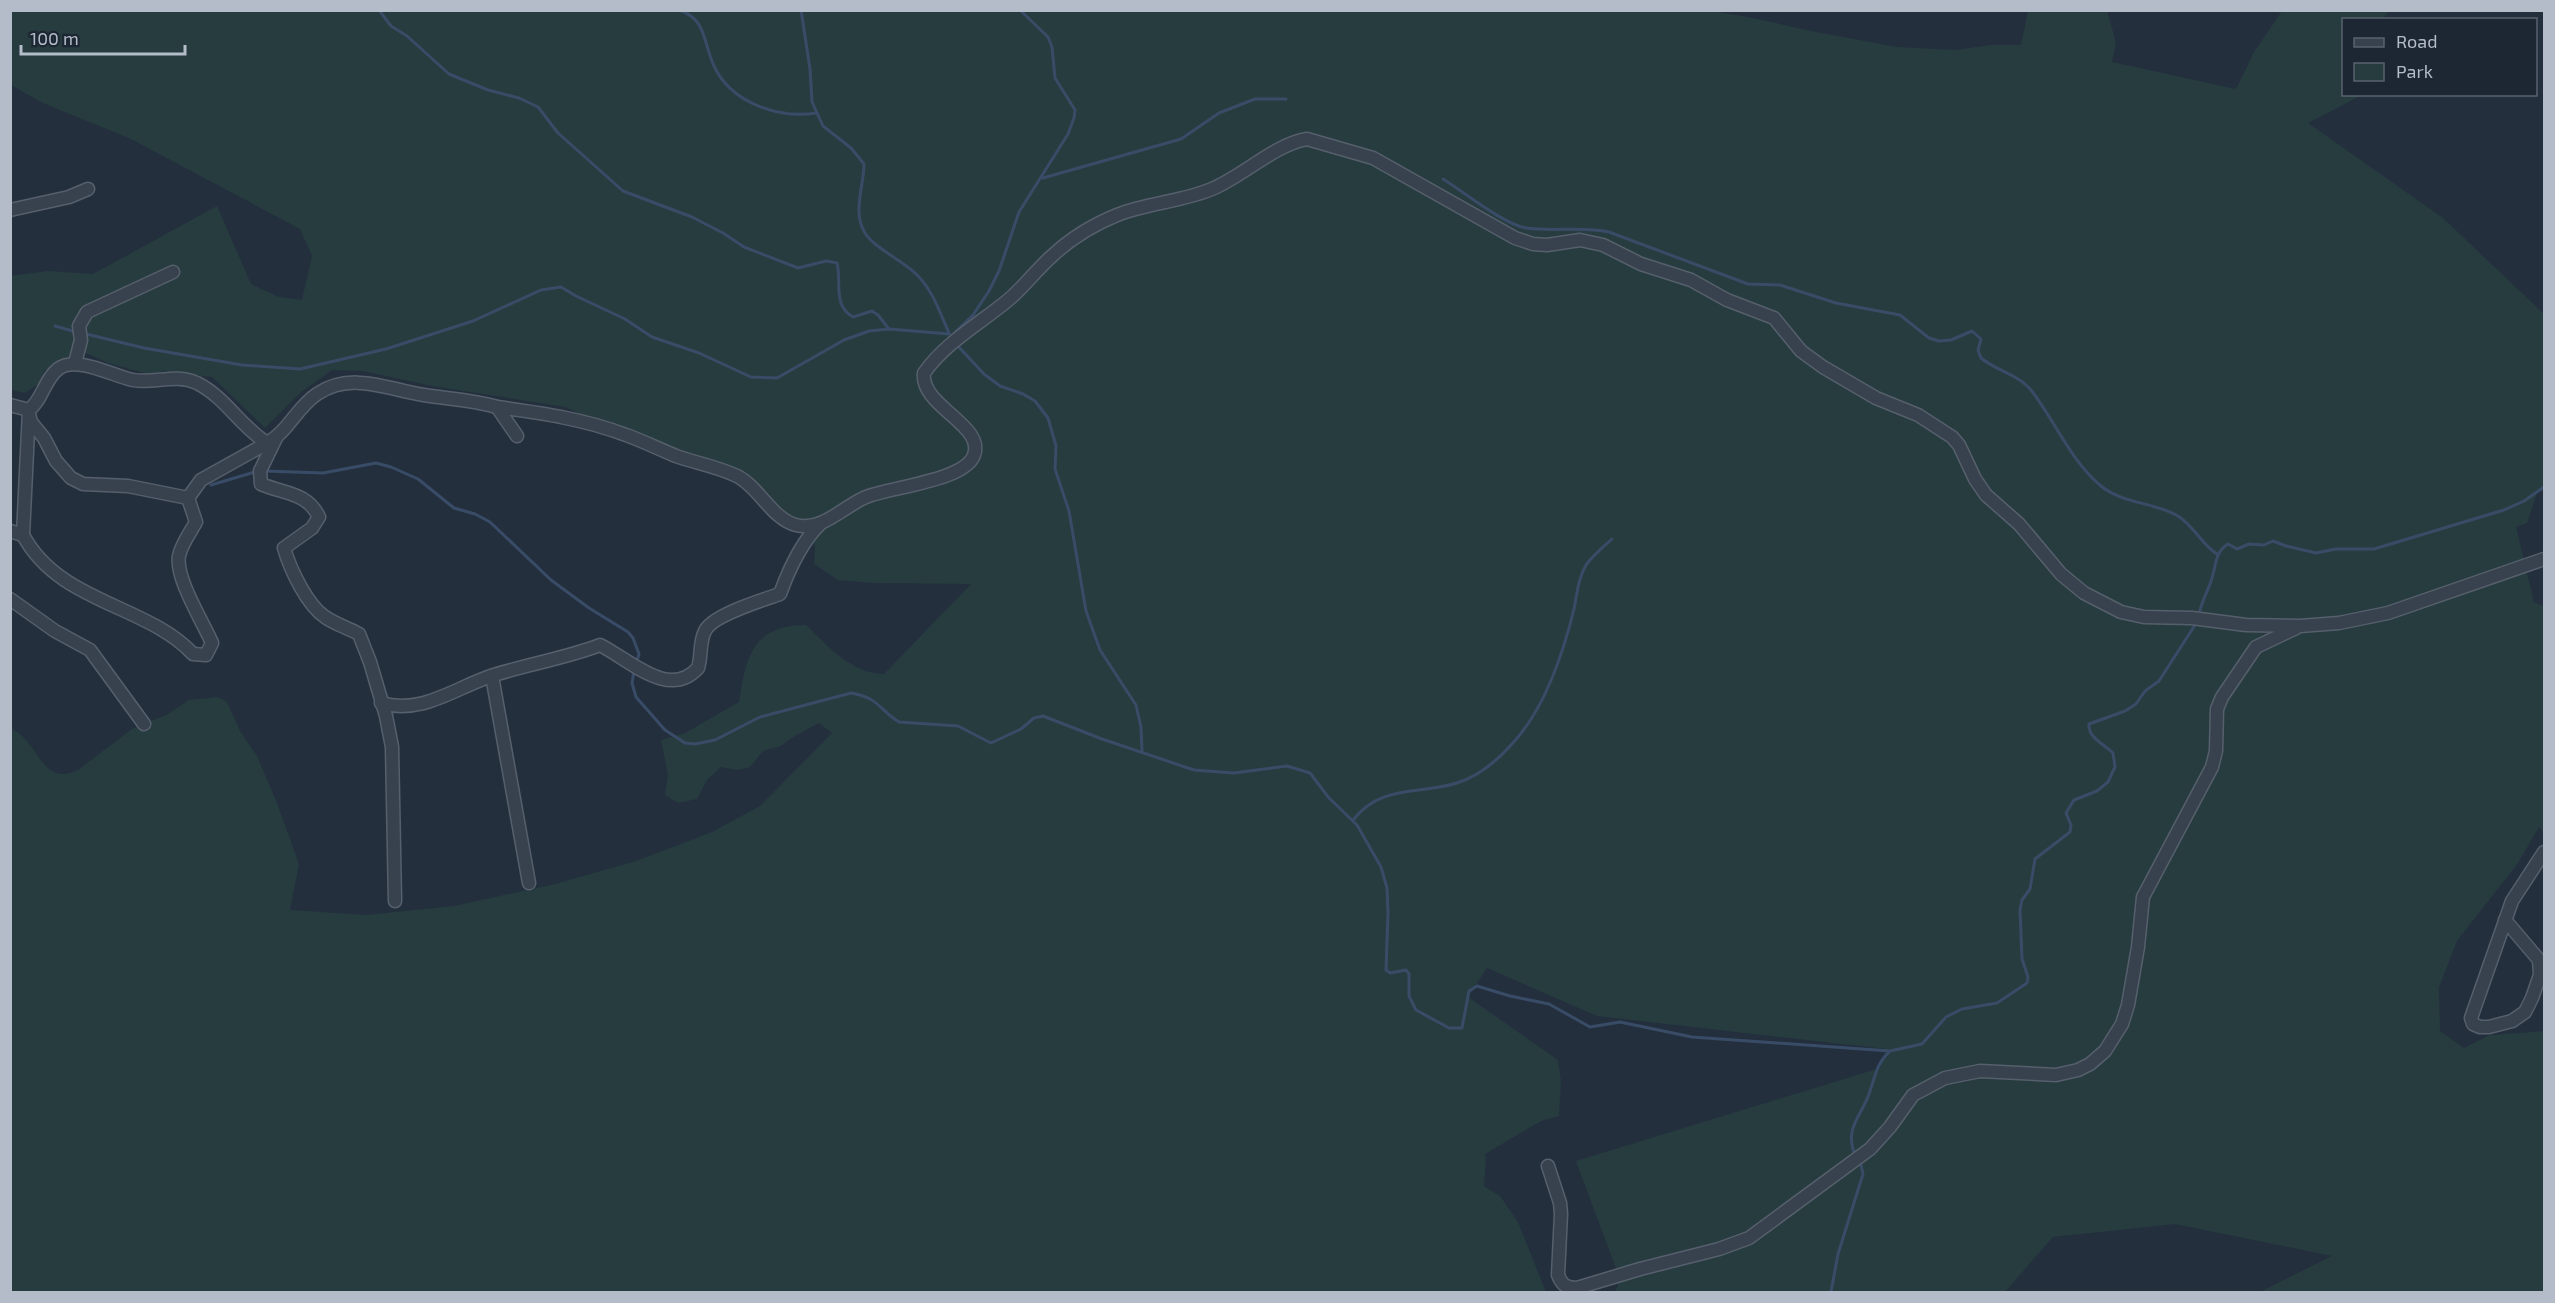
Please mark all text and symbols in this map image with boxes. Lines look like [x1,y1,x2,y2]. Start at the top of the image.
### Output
scale bar [21,18,184,56]
legend [2342,18,2537,96]
text: 100 m [30,27,79,49]
text: Road [2396,30,2437,52]
text: Park [2396,60,2433,82]

